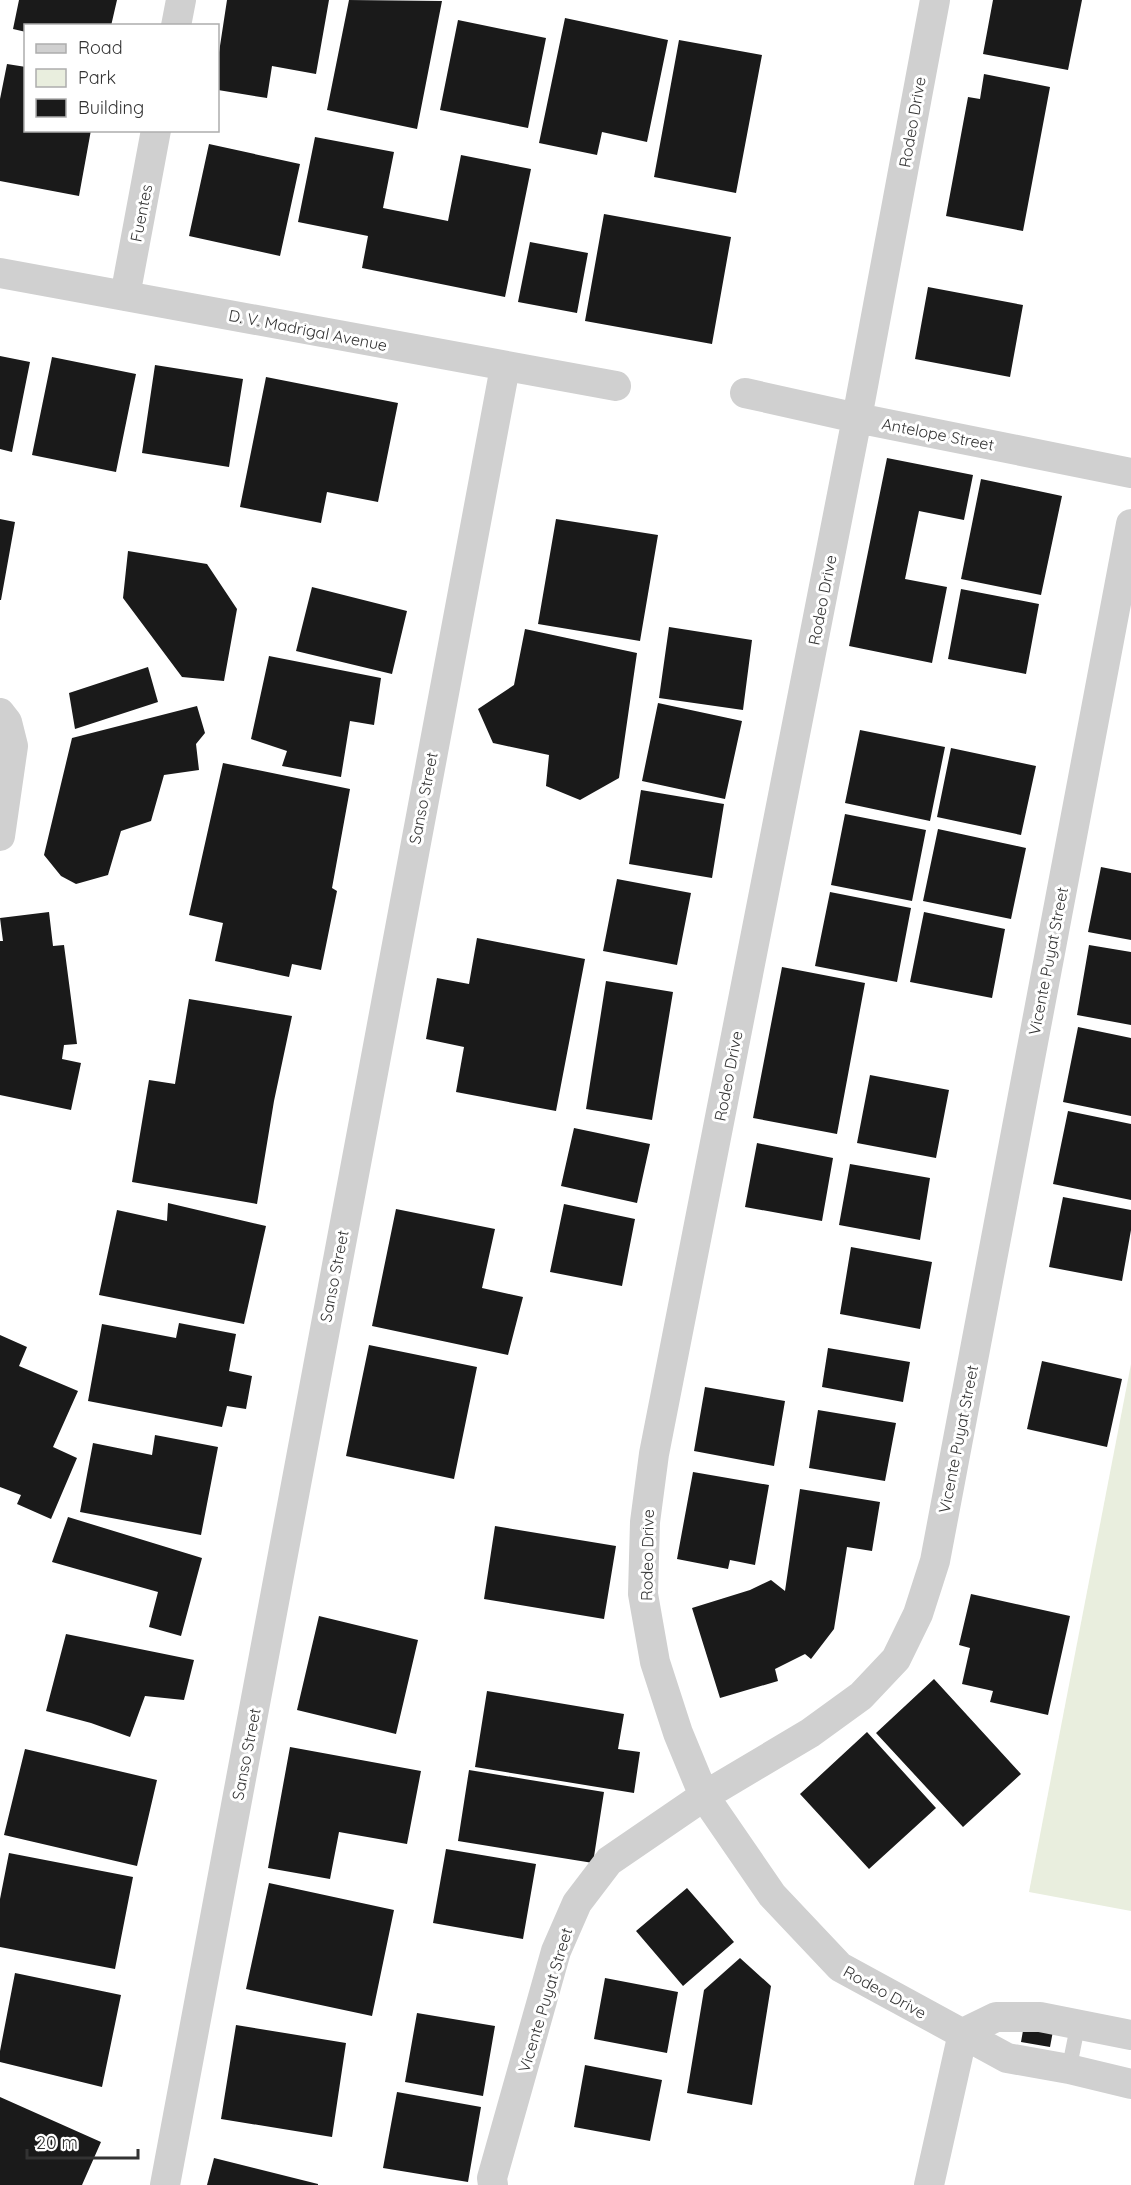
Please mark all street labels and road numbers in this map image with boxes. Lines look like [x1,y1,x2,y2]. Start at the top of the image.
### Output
street label: Rodeo Drive [894,75,930,169]
street label: Fuentes [126,183,156,243]
street label: D. V. Madrigal Avenue [227,305,389,355]
street label: Antelope Street [880,413,996,455]
street label: Rodeo Drive [803,553,841,647]
street label: Sanso Street [404,750,442,846]
street label: Vicente Puyat Street [1024,885,1072,1037]
street label: Rodeo Drive [709,1029,747,1123]
street label: Sanso Street [315,1228,353,1324]
street label: Vicente Puyat Street [934,1363,982,1515]
street label: Rodeo Drive [636,1509,658,1601]
street label: Sanso Street [227,1706,265,1802]
street label: Vicente Puyat Street [513,1925,577,2075]
street label: Rodeo Drive [840,1961,930,2023]

